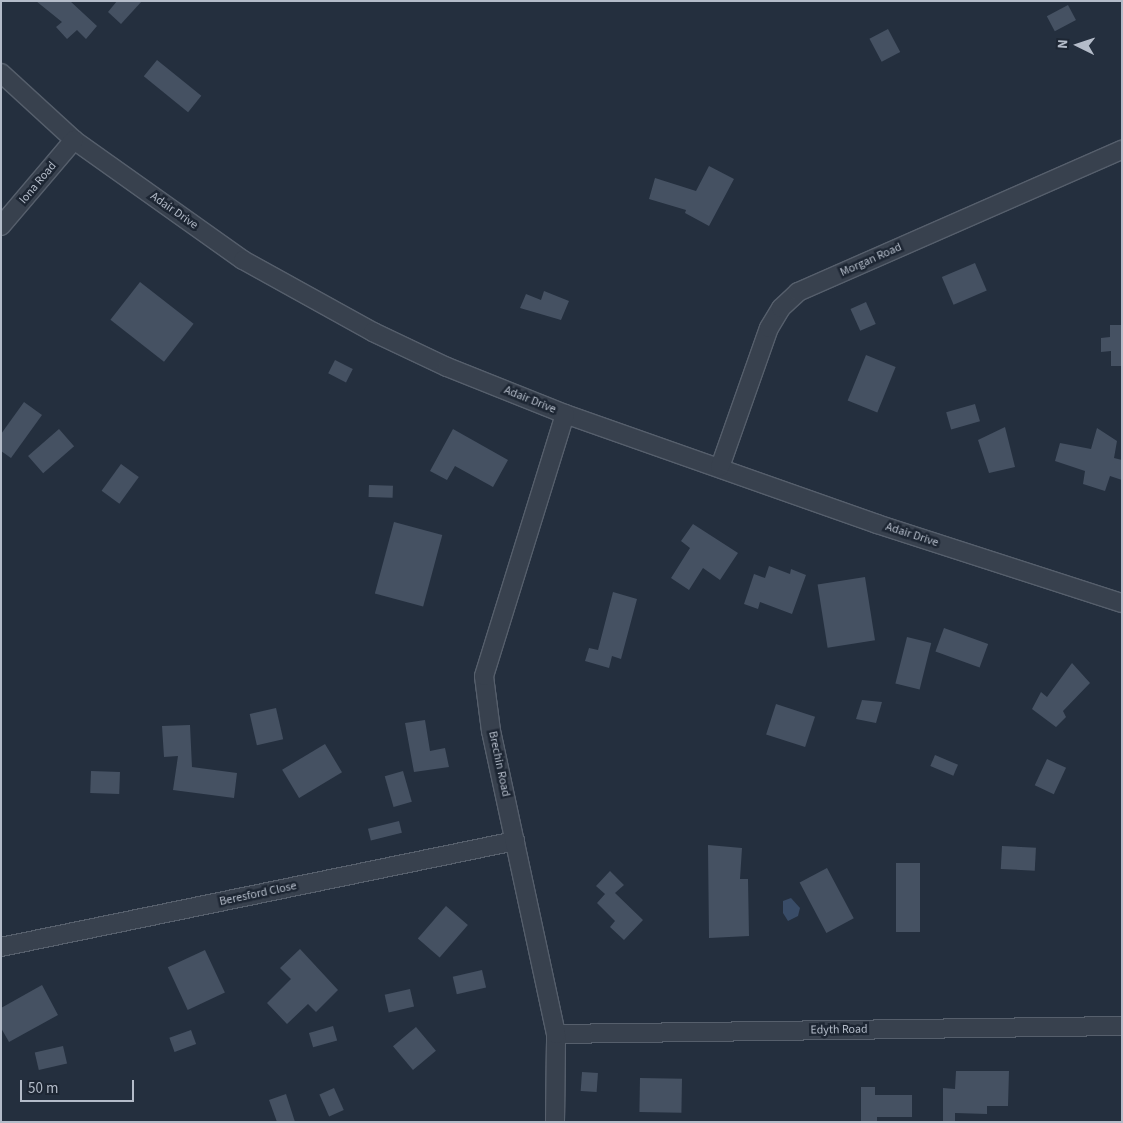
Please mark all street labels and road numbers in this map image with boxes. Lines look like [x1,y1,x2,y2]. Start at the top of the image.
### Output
street label: Iona Road [16,159,60,207]
street label: Adair Drive [147,189,201,233]
street label: Morgan Road [838,240,904,280]
street label: Adair Drive [502,383,558,417]
street label: Adair Drive [884,520,940,550]
street label: Brechin Road [485,730,513,798]
street label: Beresford Close [218,879,298,909]
street label: Edyth Road [810,1022,868,1038]

